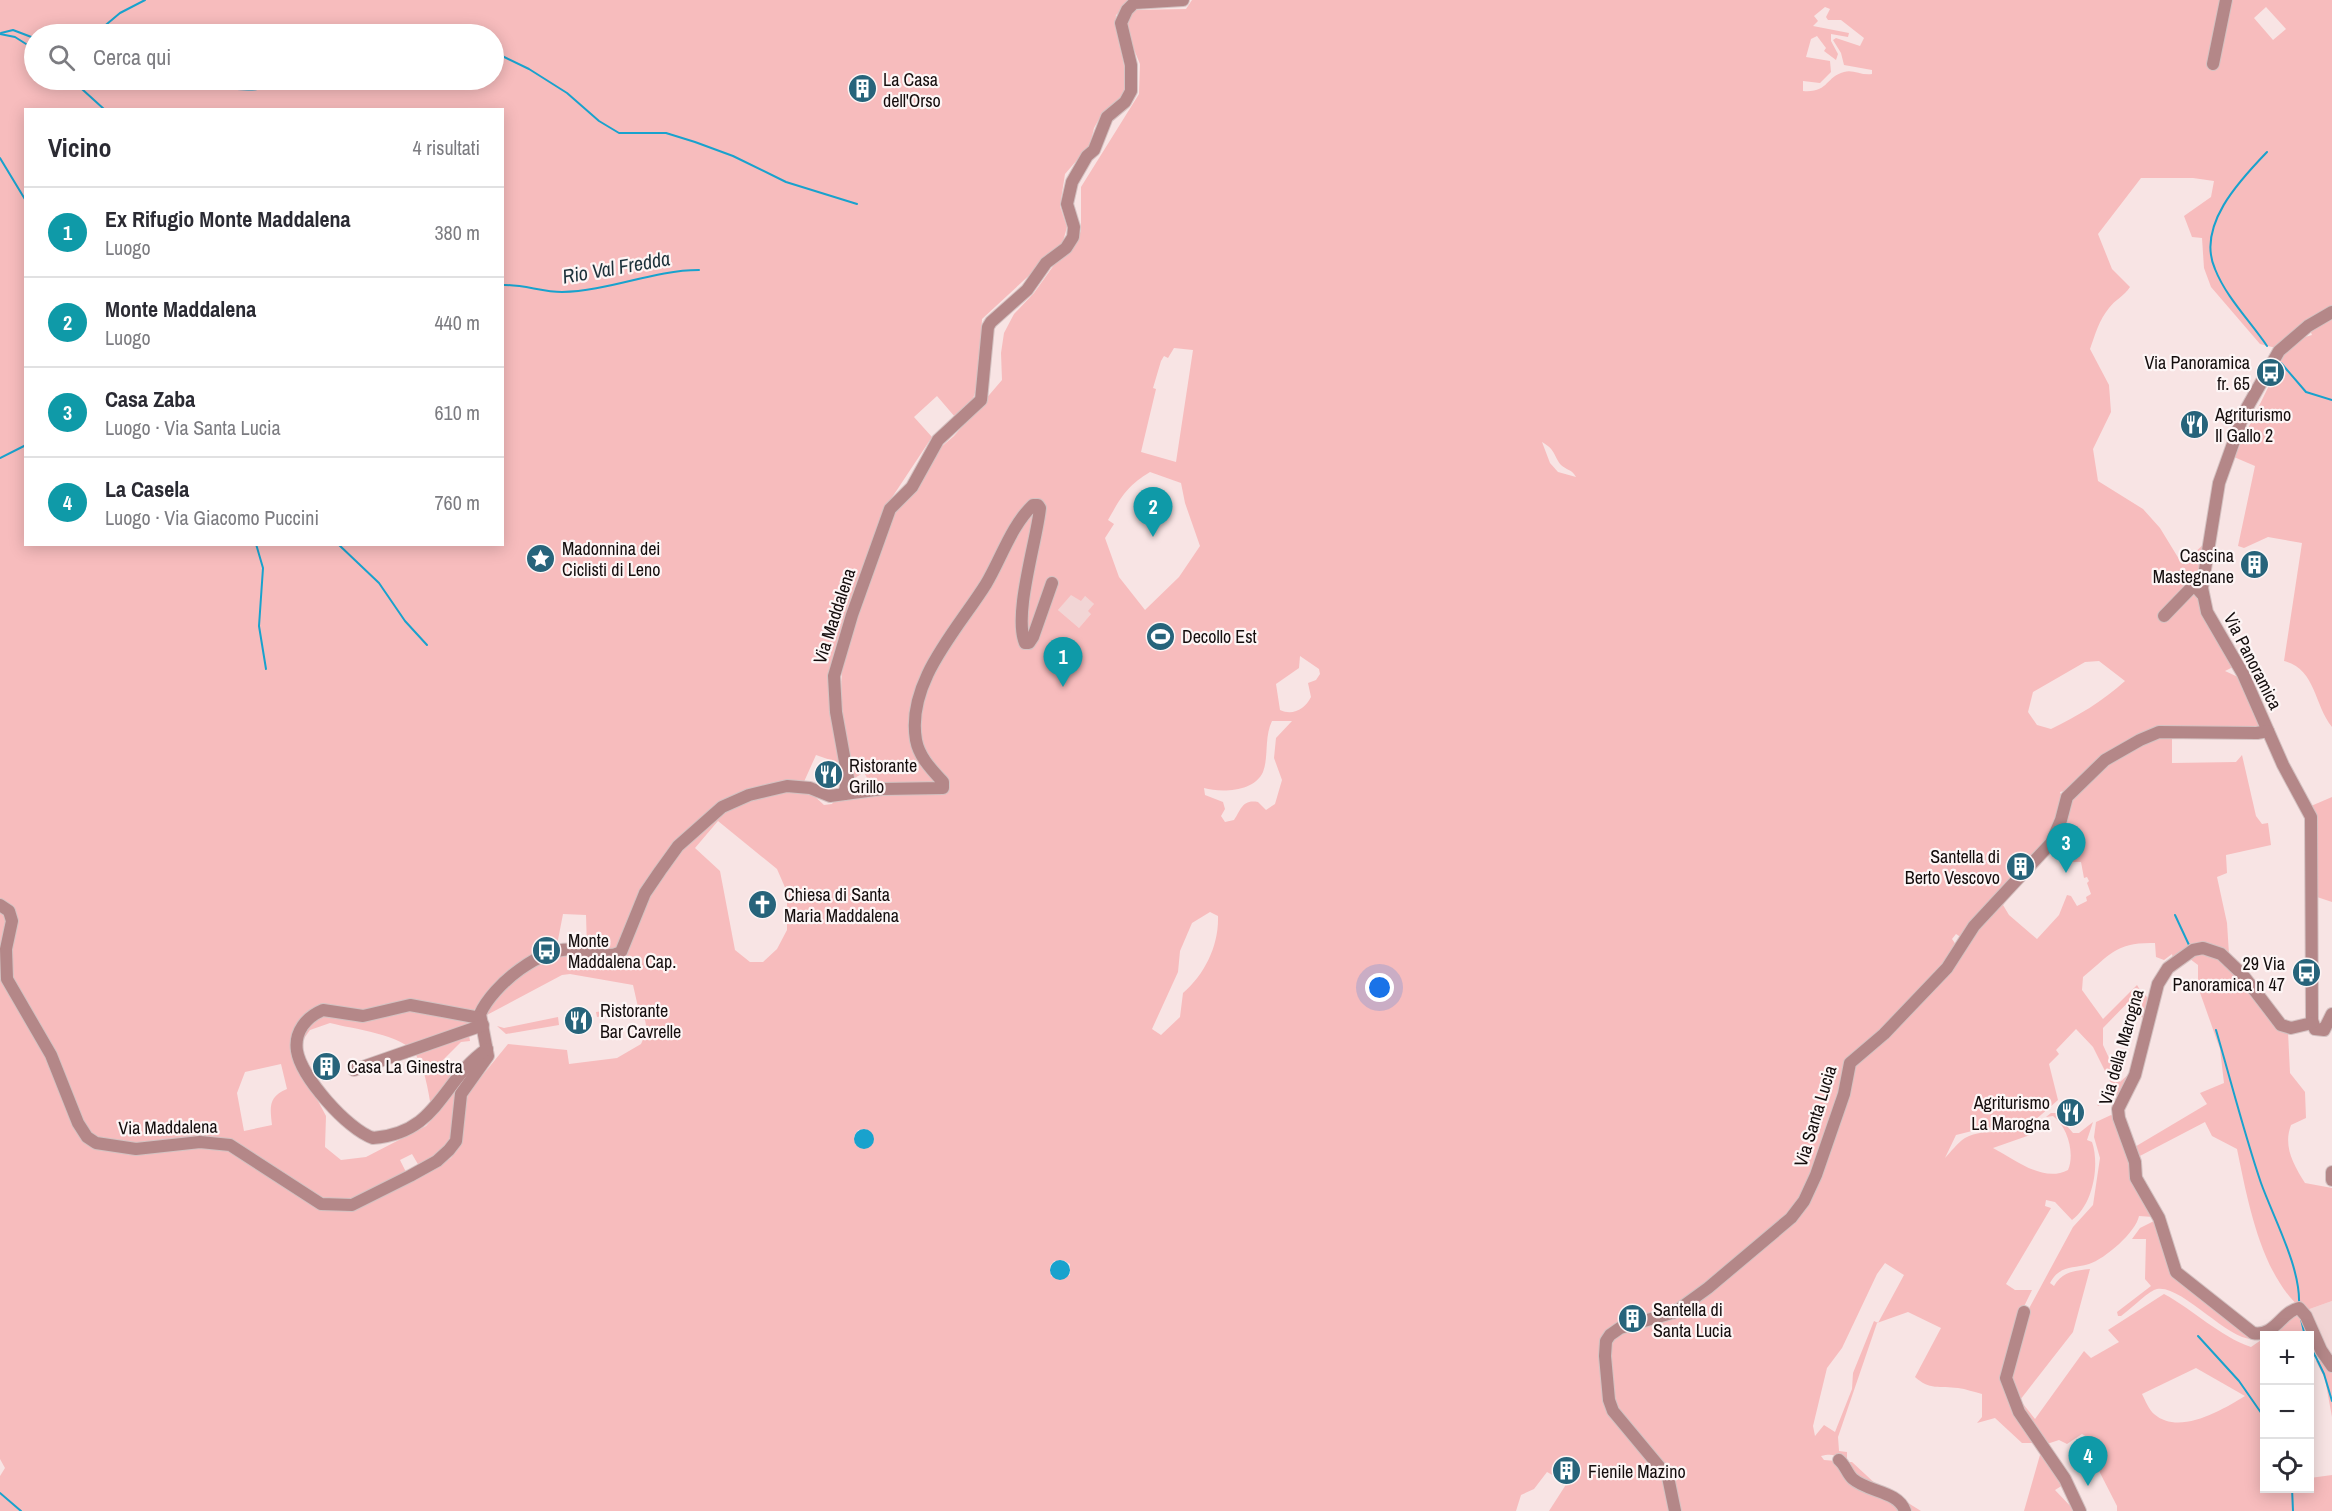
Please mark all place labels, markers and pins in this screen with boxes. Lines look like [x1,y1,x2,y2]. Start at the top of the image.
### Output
place label: La Casa dell'Orso [883,67,941,113]
building icon: La Casa dell'Orso [846,73,878,105]
place label: Via Panoramica fr. 65 [2144,350,2250,396]
bus stop icon: Via Panoramica fr. 65 [2255,356,2287,388]
place label: Agriturismo Il Gallo 2 [2214,402,2291,448]
restaurant icon: Agriturismo Il Gallo 2 [2178,408,2210,440]
pin: 2 [1134,488,1172,537]
place label: Madonnina dei Ciclisti di Leno [562,536,660,582]
place icon: Madonnina dei Ciclisti di Leno [525,542,557,574]
place label: Cascina Mastegnane [2153,543,2234,589]
building icon: Cascina Mastegnane [2239,549,2271,581]
sports icon: Decollo Est [1145,620,1177,652]
place label: Decollo Est [1182,624,1257,649]
pin: 1 [1044,638,1082,687]
place label: Ristorante Grillo [849,753,917,799]
restaurant icon: Ristorante Grillo [812,759,844,791]
pin: 3 [2046,824,2086,873]
place label: Santella di Berto Vescovo [1905,844,2000,890]
building icon: Santella di Berto Vescovo [2005,850,2037,882]
place label: Chiesa di Santa Maria Maddalena [784,882,899,928]
church icon: Chiesa di Santa Maria Maddalena [747,888,779,920]
place label: Monte Maddalena Cap. [568,928,676,974]
bus stop icon: Monte Maddalena Cap. [531,934,563,966]
place label: 29 Via Panoramica n 47 [2173,951,2285,997]
bus stop icon: 29 Via Panoramica n 47 [2290,957,2322,989]
place label: Ristorante Bar Cavrelle [600,998,681,1044]
restaurant icon: Ristorante Bar Cavrelle [563,1004,595,1036]
building icon: Casa La Ginestra [310,1050,342,1082]
place label: Casa La Ginestra [347,1054,463,1079]
place label: Agriturismo La Marogna [1971,1090,2050,1136]
restaurant icon: Agriturismo La Marogna [2055,1096,2087,1128]
place label: Santella di Santa Lucia [1653,1297,1732,1343]
building icon: Santella di Santa Lucia [1616,1303,1648,1335]
pin: 4 [2068,1436,2108,1486]
building icon: Fienile Mazino [1551,1455,1583,1487]
place label: Fienile Mazino [1588,1459,1686,1484]

